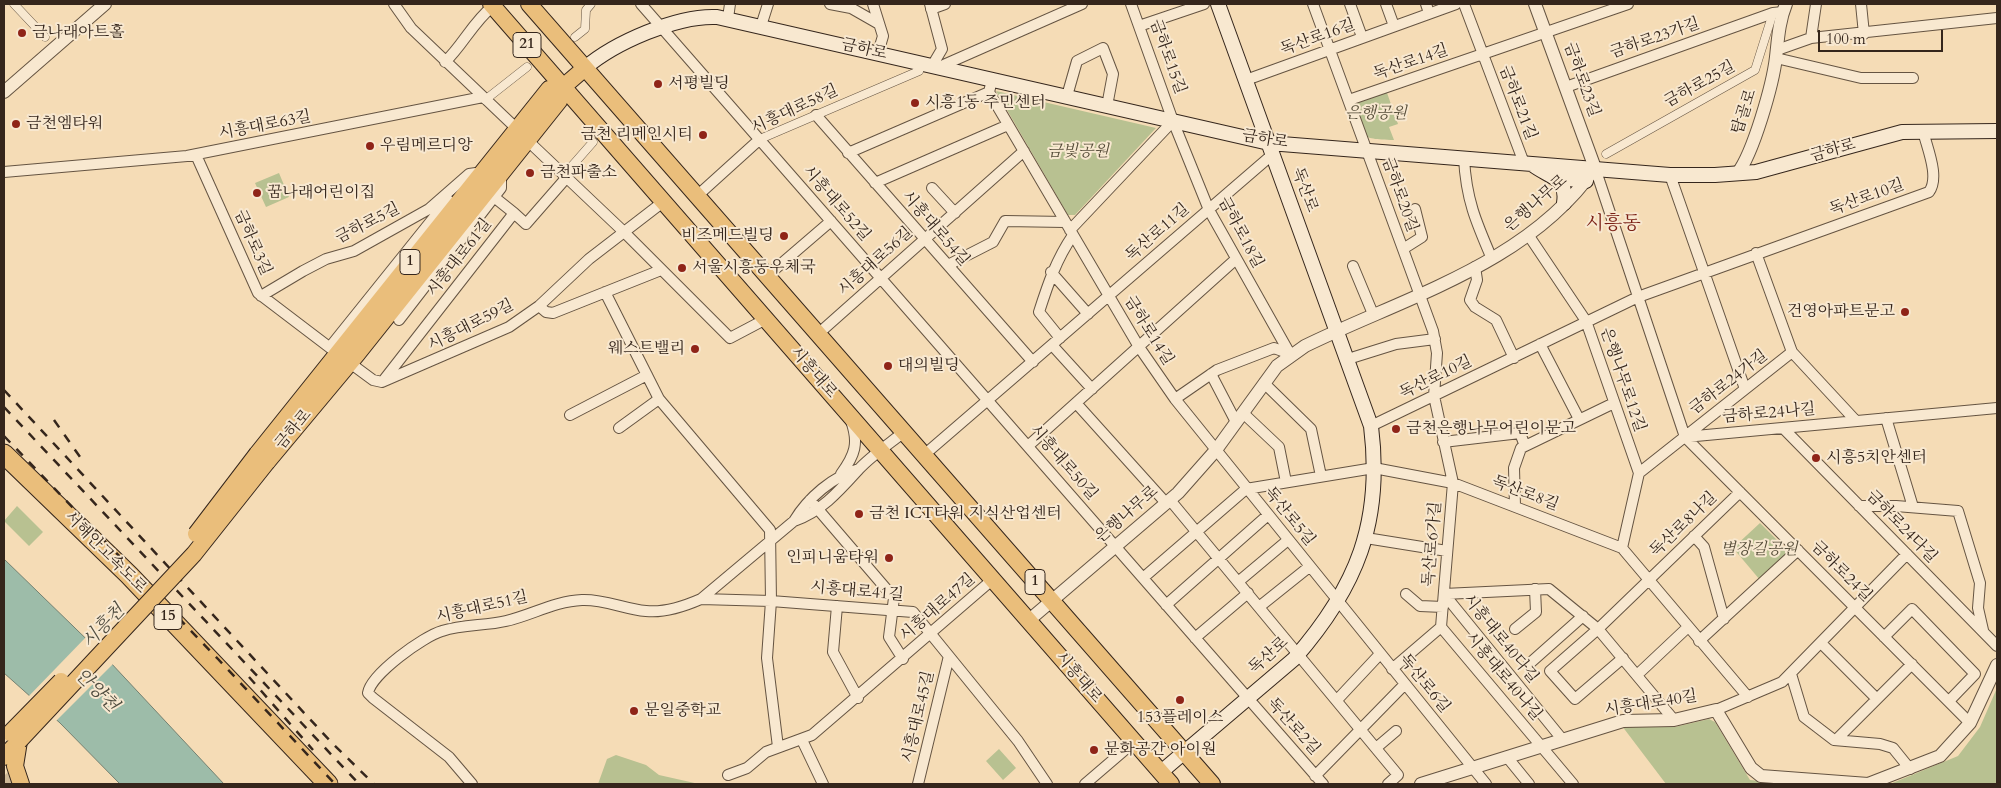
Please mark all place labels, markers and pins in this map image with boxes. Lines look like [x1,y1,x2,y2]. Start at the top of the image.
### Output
place label: 금나래아트홀 [32,23,125,43]
marker: 금나래아트홀 [16,27,28,39]
place label: 서평빌딩 [668,74,730,94]
marker: 서평빌딩 [652,78,664,90]
place label: 시흥1동 주민센터 [925,93,1046,113]
marker: 시흥1동 주민센터 [909,97,921,109]
place label: 금천엠타워 [26,114,103,134]
marker: 금천엠타워 [10,118,22,130]
place label: 금천 리메인시티 [581,125,693,145]
marker: 금천 리메인시티 [697,129,709,141]
place label: 우림메르디앙 [380,136,473,156]
marker: 우림메르디앙 [364,140,376,152]
place label: 금천파출소 [540,163,617,183]
marker: 금천파출소 [524,167,536,179]
place label: 꿈나래어린이집 [267,183,375,203]
marker: 꿈나래어린이집 [251,187,263,199]
place label: 비즈메드빌딩 [681,226,774,246]
marker: 비즈메드빌딩 [778,230,790,242]
place label: 서울시흥동우체국 [692,258,816,278]
marker: 서울시흥동우체국 [676,262,688,274]
place label: 건영아파트문고 [1787,302,1895,322]
marker: 건영아파트문고 [1899,306,1911,318]
place label: 웨스트밸리 [608,339,685,359]
marker: 웨스트밸리 [689,343,701,355]
place label: 대의빌딩 [898,356,960,376]
marker: 대의빌딩 [882,360,894,372]
place label: 금천은행나무어린이문고 [1406,419,1576,439]
marker: 금천은행나무어린이문고 [1390,423,1402,435]
place label: 시흥5치안센터 [1826,448,1927,468]
marker: 시흥5치안센터 [1810,452,1822,464]
place label: 금천 ICT타워 지식산업센터 [869,504,1062,524]
marker: 금천 ICT타워 지식산업센터 [853,508,865,520]
place label: 인피니움타워 [786,548,879,568]
marker: 인피니움타워 [883,552,895,564]
marker: 153플레이스 [1174,694,1186,706]
place label: 문일중학교 [644,701,721,721]
marker: 문일중학교 [628,705,640,717]
place label: 153플레이스 [1137,708,1223,728]
place label: 문화공간 아이원 [1104,740,1216,760]
marker: 문화공간 아이원 [1088,744,1100,756]

